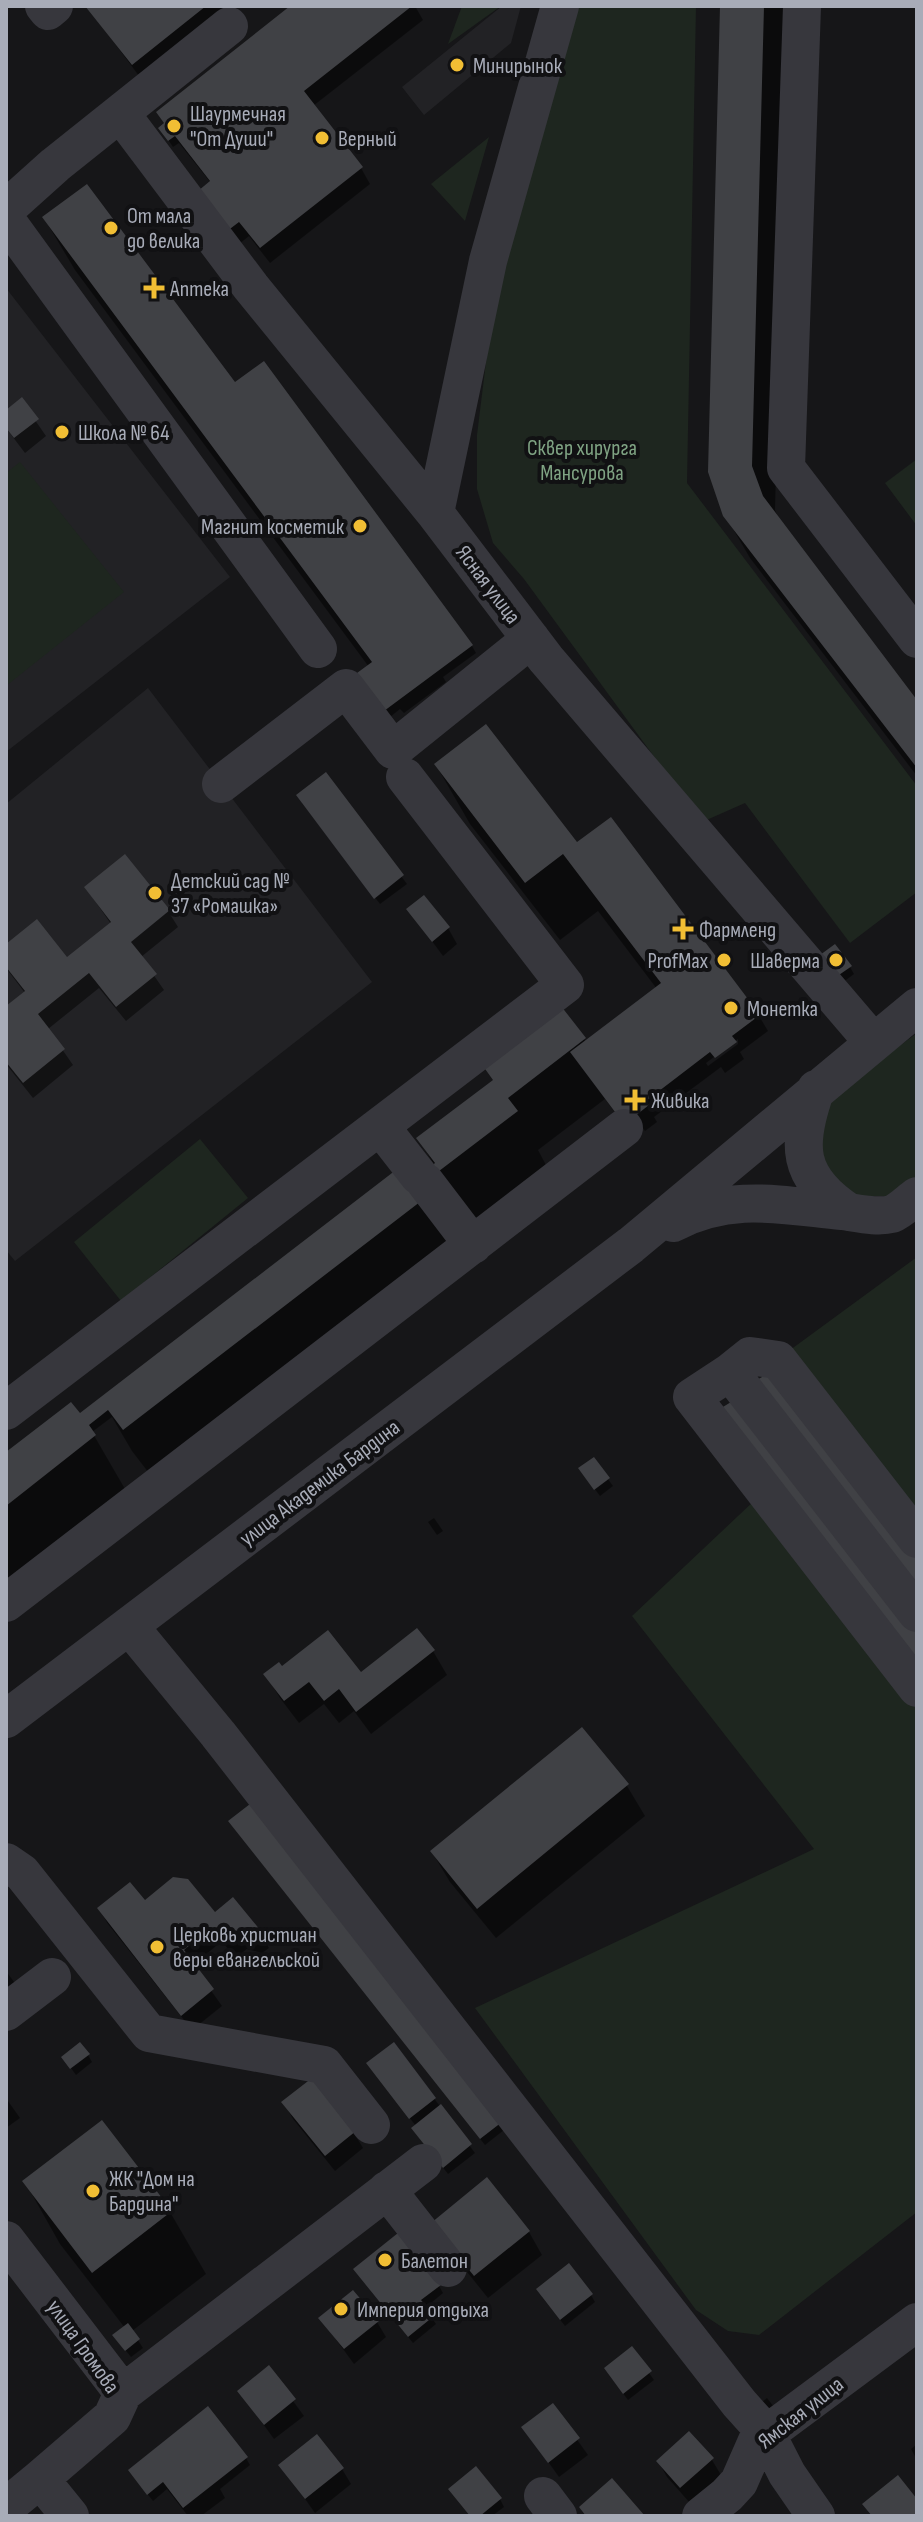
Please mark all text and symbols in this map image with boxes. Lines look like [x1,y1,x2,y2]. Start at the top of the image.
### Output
place label: Минирынок [473,53,563,80]
marker: Минирынок [448,56,466,74]
place label: Шаурмечная "От Души" [190,101,286,153]
marker: Шаурмечная "От Души" [165,117,183,135]
place label: Верный [338,126,397,153]
marker: Верный [313,129,331,147]
place label: От мала до велика [127,203,200,255]
marker: От мала до велика [102,219,120,237]
place label: Аптека [169,276,229,303]
marker: Аптека [145,279,163,297]
place label: Школа № 64 [78,420,170,447]
marker: Школа № 64 [53,423,71,441]
park label: Сквер хирурга Мансурова [527,435,637,487]
place label: Магнит косметик [201,514,345,541]
marker: Магнит косметик [351,517,369,535]
street label: Ясная улица [449,540,526,630]
place label: Детский сад № 37 «Ромашка» [171,868,290,920]
marker: Детский сад № 37 «Ромашка» [146,884,164,902]
place label: Фармленд [699,917,776,944]
marker: Фармленд [674,920,692,938]
place label: ProfMax [648,948,709,975]
place label: Шаверма [750,948,820,975]
marker: ProfMax [715,951,733,969]
marker: Шаверма [827,951,845,969]
place label: Монетка [747,996,818,1023]
marker: Монетка [722,999,740,1017]
place label: Живика [651,1088,710,1115]
marker: Живика [626,1091,644,1109]
street label: улица Академика Бардина [234,1414,405,1552]
place label: Церковь христиан веры евангельской [173,1922,320,1974]
marker: Церковь христиан веры евангельской [148,1938,166,1956]
place label: ЖК "Дом на Бардина" [109,2166,195,2218]
marker: ЖК "Дом на Бардина" [84,2182,102,2200]
place label: Балетон [401,2248,468,2275]
marker: Балетон [376,2251,394,2269]
street label: улица Громова [41,2295,125,2399]
place label: Империя отдыха [357,2297,489,2324]
marker: Империя отдыха [332,2300,350,2318]
street label: Ямская улица [753,2371,849,2455]

